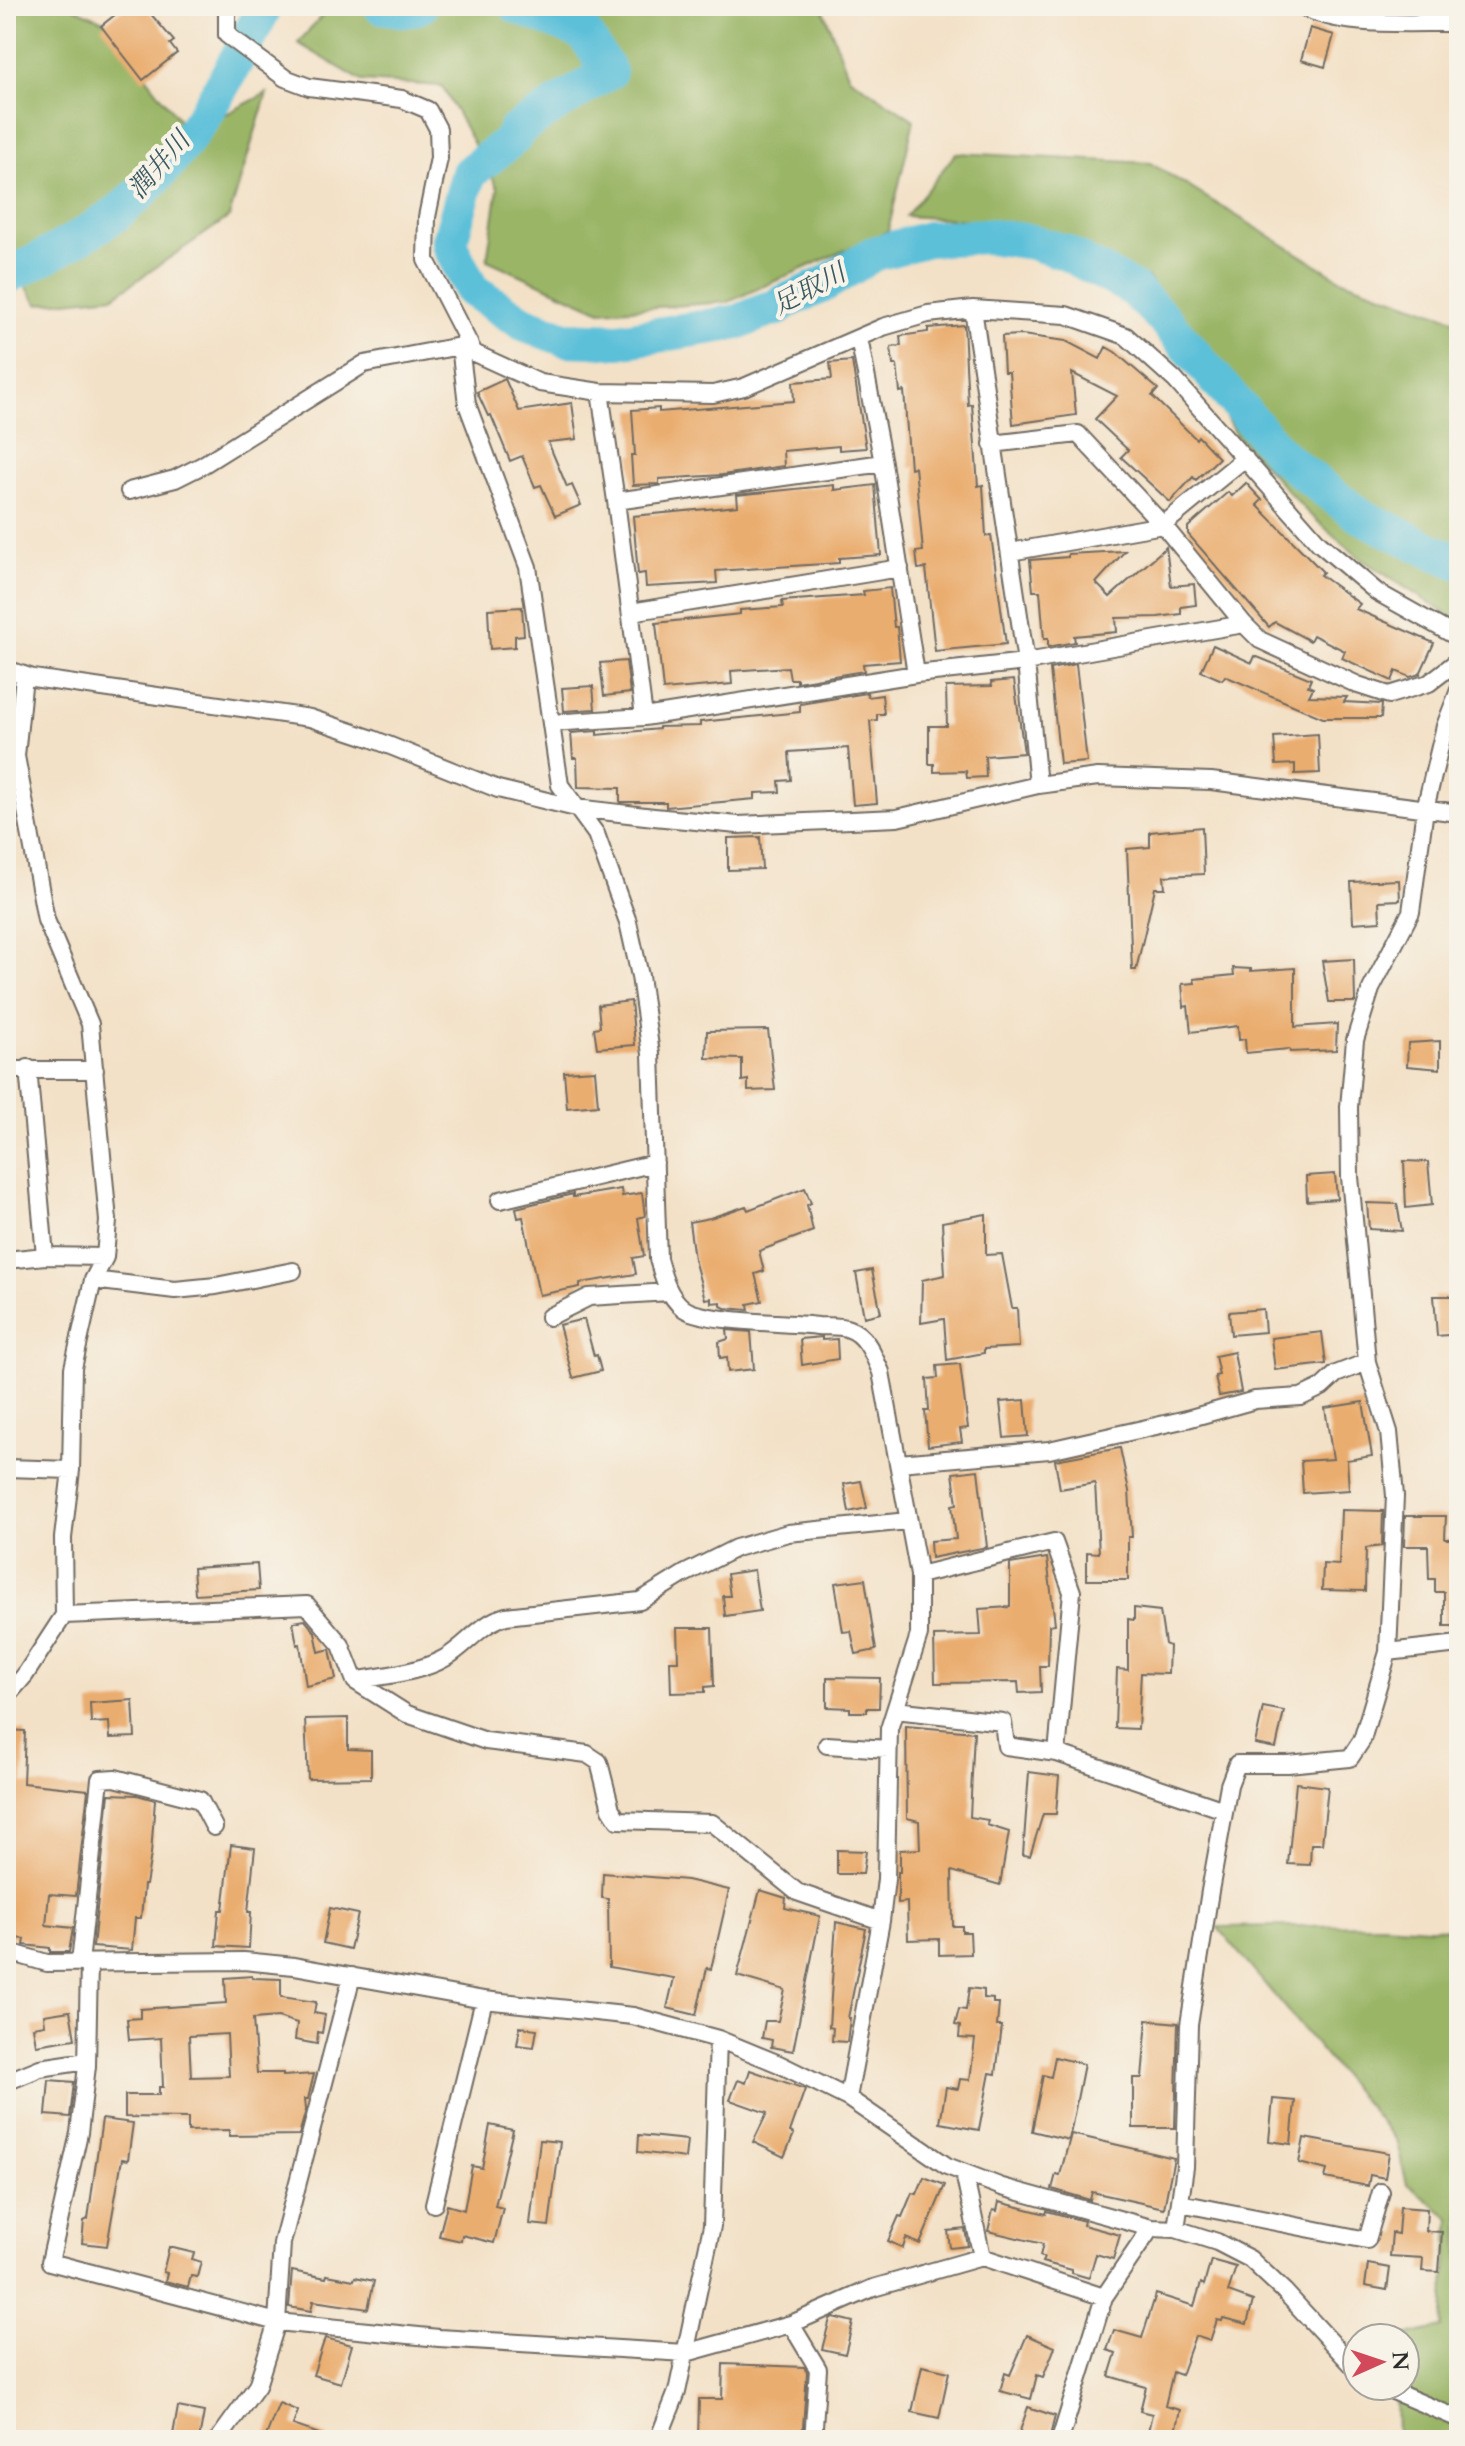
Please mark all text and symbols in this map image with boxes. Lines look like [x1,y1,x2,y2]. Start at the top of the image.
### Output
water label: 潤井川 [120,122,200,206]
water label: 足取川 [766,254,854,323]
north arrow [1341,2322,1421,2402]
text: N [1384,2351,1415,2371]

